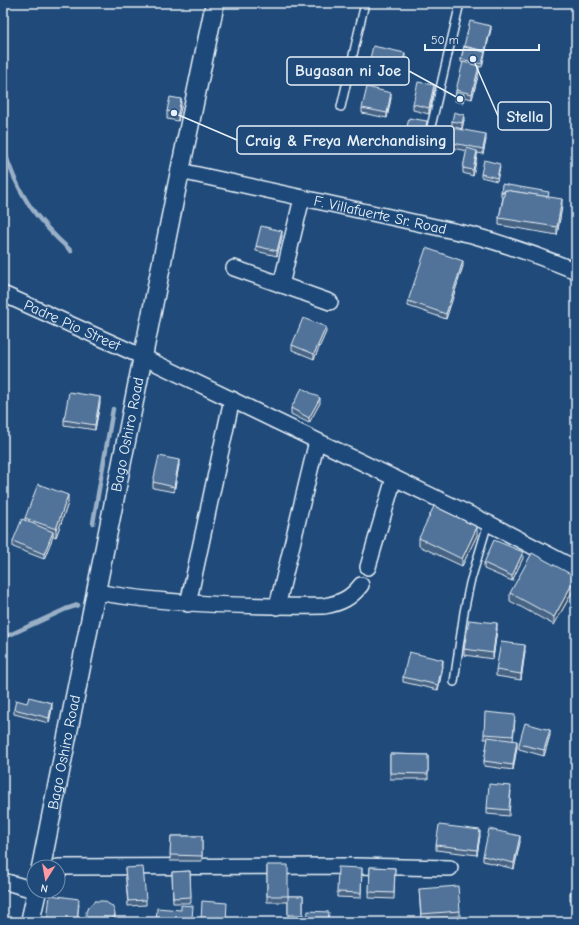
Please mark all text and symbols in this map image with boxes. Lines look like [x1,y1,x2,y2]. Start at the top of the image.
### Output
scale bar [425,26,539,52]
text: 50 m [431,33,459,47]
callout: Bugasan ni Joe [287,57,409,85]
text: Bugasan ni Joe [295,62,401,80]
callout: Stella [498,102,551,130]
text: Stella [506,108,544,126]
callout: Craig & Freya Merchandising [237,126,454,154]
text: Craig & Freya Merchandising [245,132,447,150]
street label: F. Villafuerte Sr. Road [312,192,448,238]
street label: Padre Pio Street [21,296,124,355]
street label: Bago Oshiro Road [107,376,148,493]
street label: Bago Oshiro Road [44,693,84,811]
north arrow [26,859,66,899]
text: N [39,881,49,895]

